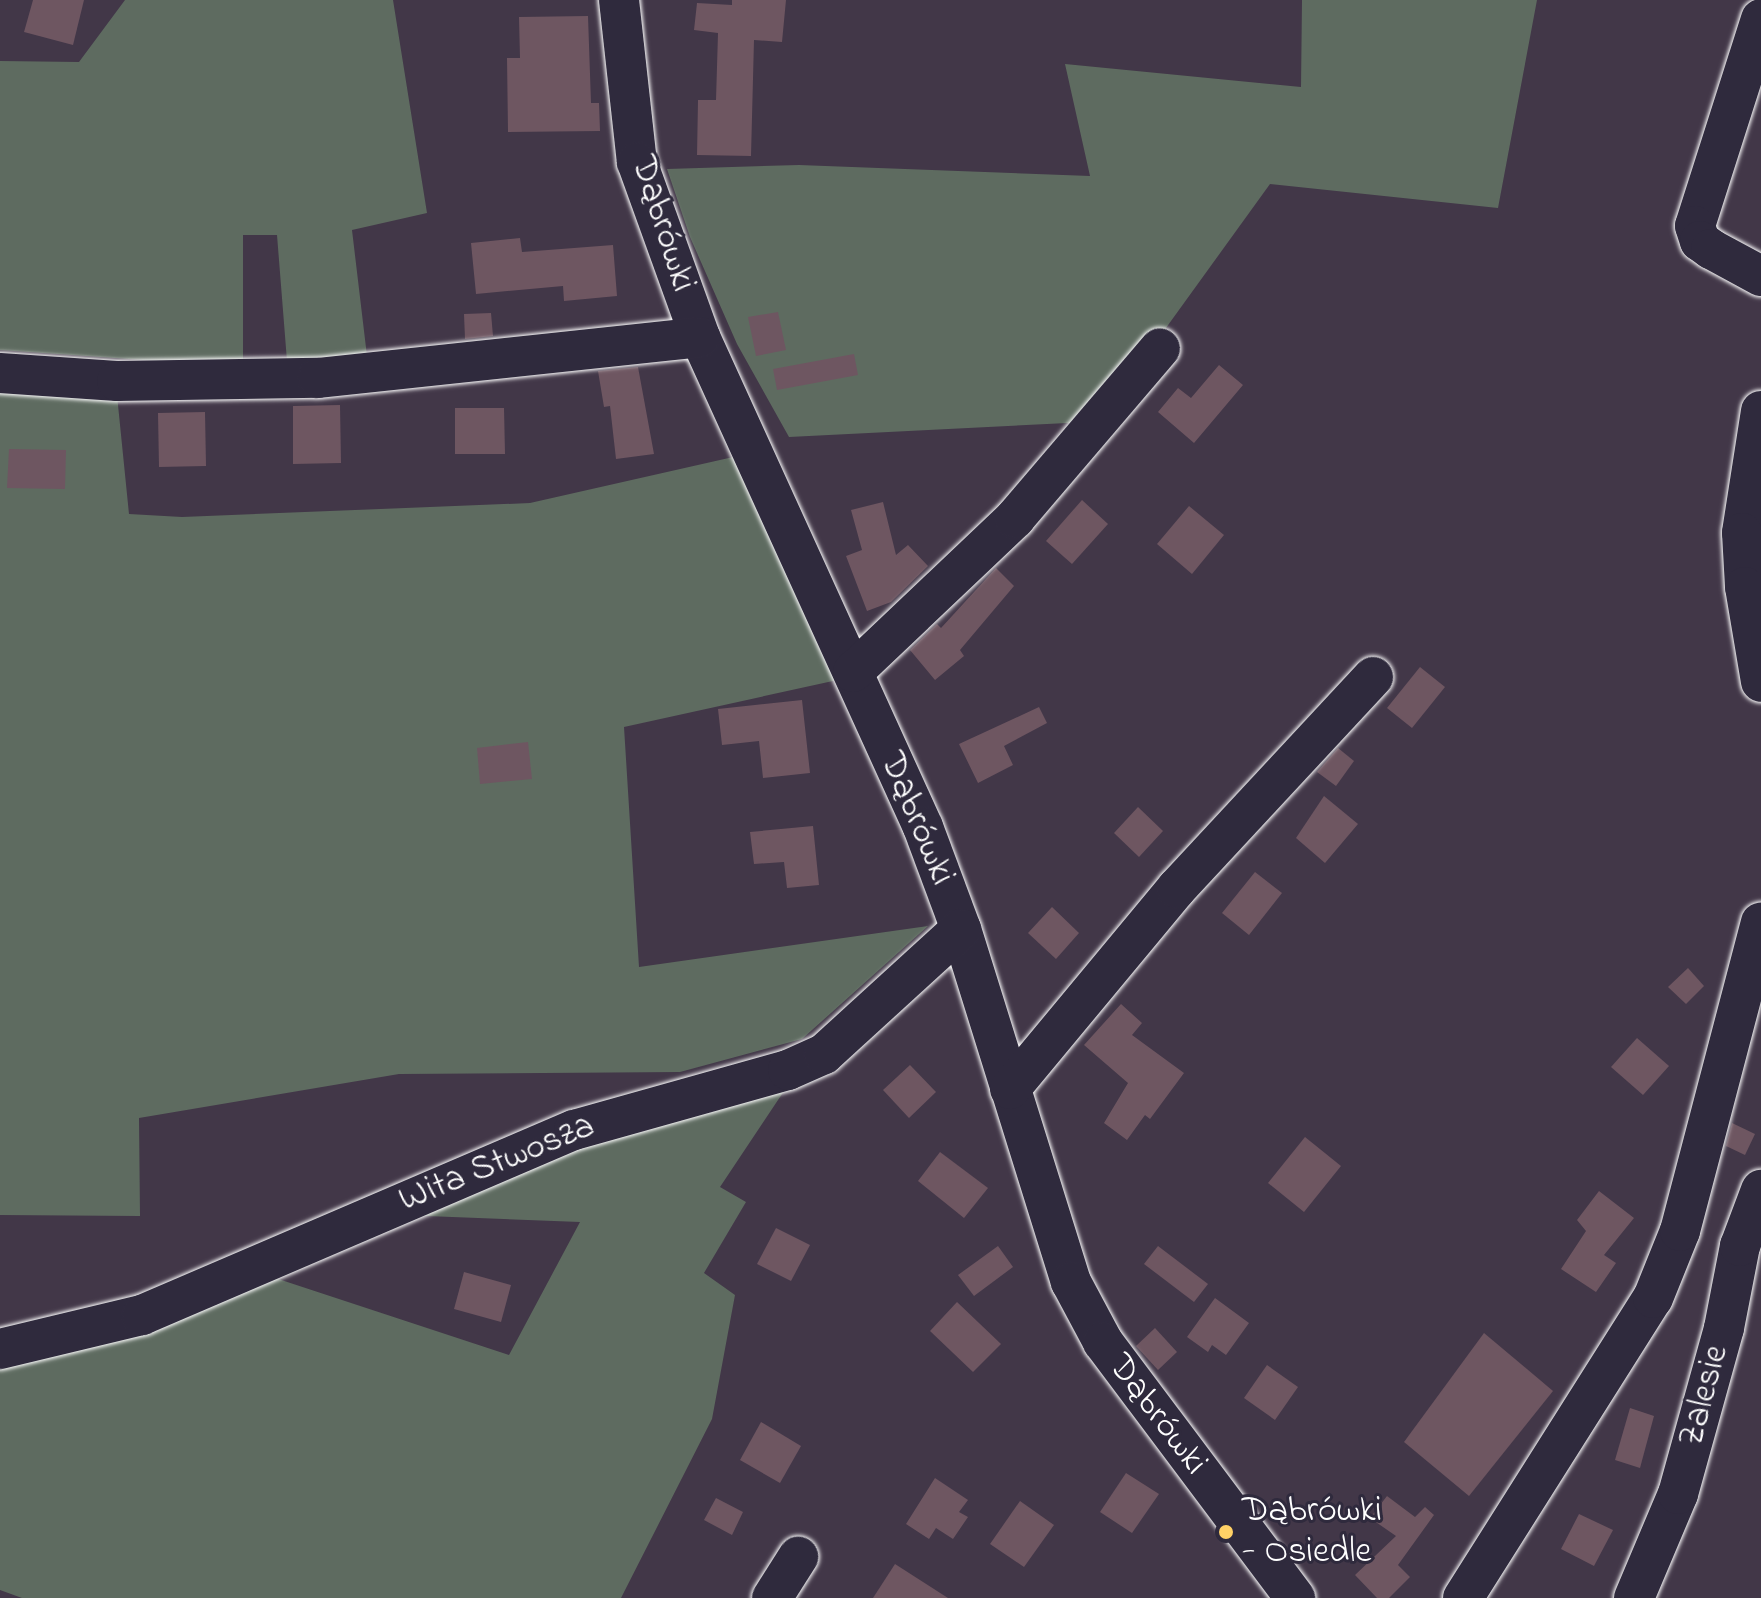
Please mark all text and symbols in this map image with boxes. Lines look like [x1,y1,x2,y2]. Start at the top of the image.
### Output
street label: Dąbrówki [620,151,704,297]
street label: Dąbrówki [869,746,963,892]
street label: Wita Stwosza [393,1105,601,1223]
street label: Zalesie [1671,1341,1739,1451]
street label: Dąbrówki [1098,1346,1216,1484]
place label: Dąbrówki - Osiedle [1242,1489,1382,1574]
marker: Dąbrówki - Osiedle [1217,1523,1235,1541]

